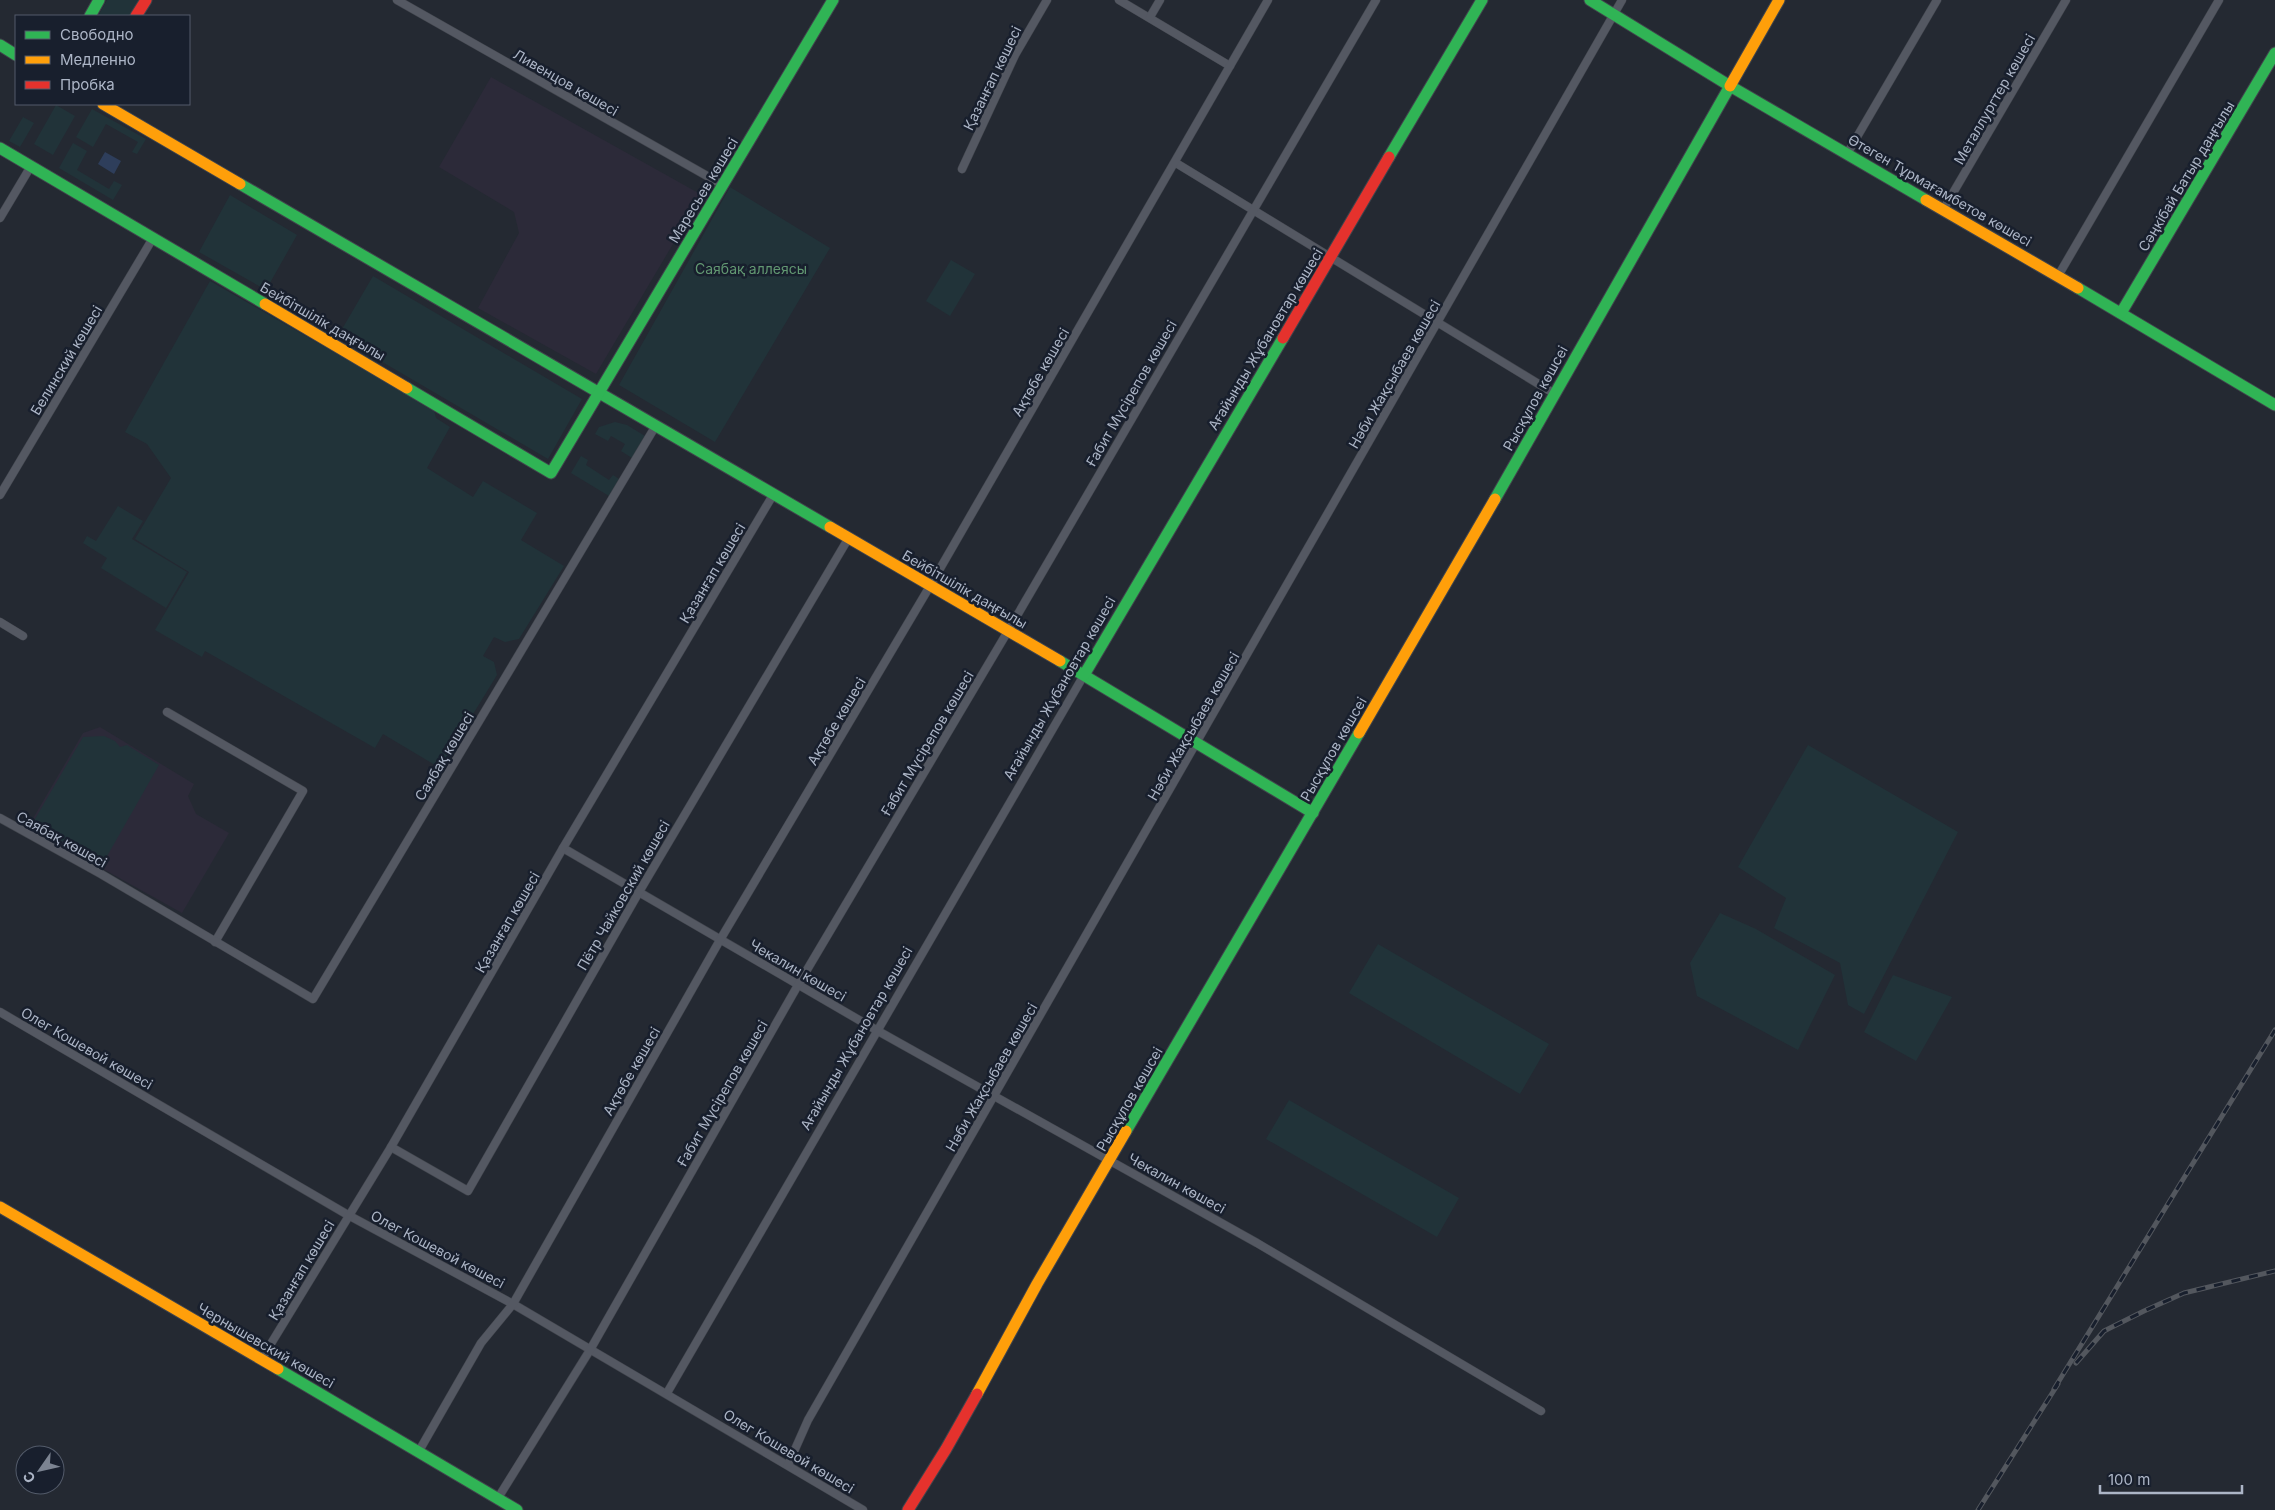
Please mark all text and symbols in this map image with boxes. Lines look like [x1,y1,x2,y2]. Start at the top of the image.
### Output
legend [15,15,190,105]
street label: Қазанғап көшесі [959,23,1025,133]
text: Свободно [60,25,134,44]
street label: Металлургтер көшесі [1950,31,2038,167]
street label: Ливенцов көшесі [510,45,622,119]
text: Медленно [60,50,136,69]
text: Пробка [60,75,115,94]
street label: Сәңкібай Батыр даңғылы [2134,98,2238,254]
street label: Өтеген Тұрмағамбетов көшесі [1845,130,2035,250]
street label: Маресьев көшесі [665,134,741,246]
street label: Ағайынды Жұбановтар көшесі [1204,245,1326,433]
park label: Саябақ аллеясы [695,260,807,277]
street label: Бейбітшілік даңғылы [257,278,389,364]
street label: Нәби Жақсыбаев көшесі [1345,297,1443,451]
street label: Белинский көшесі [27,302,105,418]
street label: Ғабит Мүсірепов көшесі [1082,317,1180,470]
street label: Ақтөбе көшесі [1008,325,1072,419]
street label: Рысқұлов көшсеі [1499,343,1571,453]
street label: Қазанғап көшесі [675,520,749,626]
street label: Бейбітшілік даңғылы [899,546,1031,632]
street label: Ағайынды Жұбановтар көшесі [999,593,1119,783]
street label: Нәби Жақсыбаев көшесі [1144,649,1242,803]
street label: Ғабит Мүсірепов көшесі [877,668,977,819]
street label: Ақтөбе көшесі [803,674,869,768]
street label: Рысқұлов көшсеі [1296,694,1370,804]
street label: Саябақ көшесі [411,709,477,803]
street label: Саябақ көшесі [14,807,110,871]
street label: Пётр Чайковский көшесі [573,817,673,973]
street label: Қазанғап көшесі [471,869,543,975]
street label: Чекалин көшесі [747,935,849,1005]
street label: Ағайынды Жұбановтар көшесі [796,943,916,1133]
street label: Нәби Жақсыбаев көшесі [942,1000,1040,1154]
street label: Олег Кошевой көшесі [18,1003,156,1093]
street label: Ғабит Мүсірепов көшесі [673,1017,771,1170]
street label: Ақтөбе көшесі [599,1024,663,1118]
street label: Рысқұлов көшсеі [1092,1044,1166,1154]
street label: Чекалин көшесі [1125,1149,1229,1217]
street label: Олег Кошевой көшесі [368,1206,508,1292]
street label: Қазанғап көшесі [264,1217,338,1323]
street label: Чернышевский көшесі [194,1299,338,1391]
street label: Олег Кошевой көшесі [721,1405,857,1497]
north arrow [15,1445,65,1495]
scale bar [2100,1462,2242,1494]
text: С [19,1469,39,1487]
text: 100 m [2108,1470,2150,1489]

